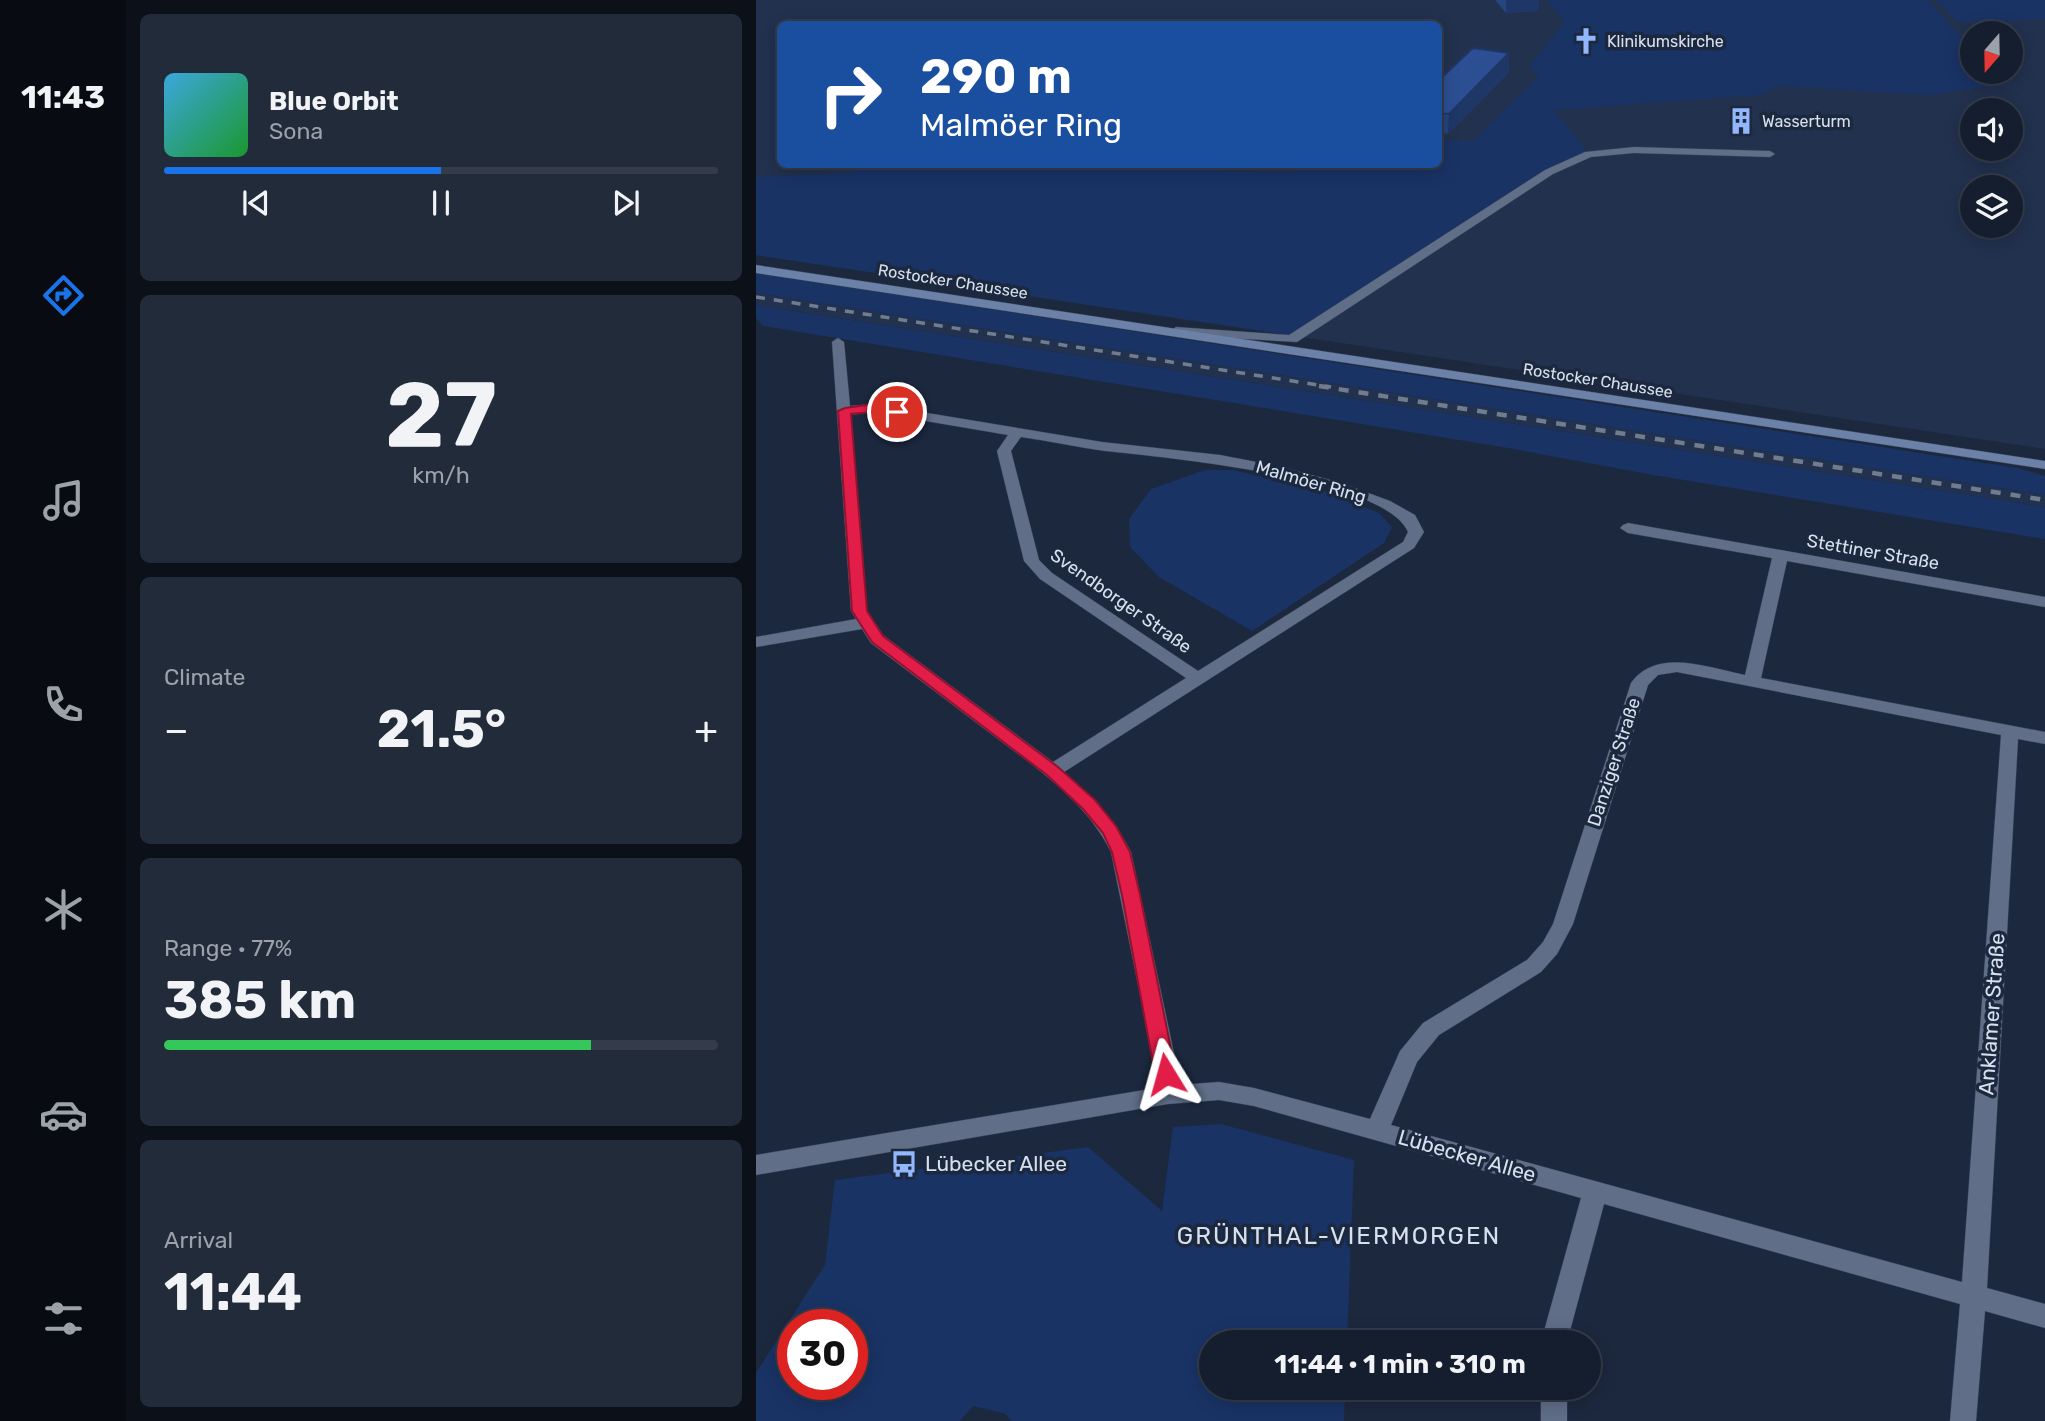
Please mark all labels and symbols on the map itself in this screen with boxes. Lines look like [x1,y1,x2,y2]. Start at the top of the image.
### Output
north arrow [1960,21,2023,84]
church icon: Klinikumskirche [1571,26,1601,56]
place label: Klinikumskirche [1607,32,1724,51]
building icon: Wasserturm [1726,106,1756,136]
place label: Wasserturm [1762,112,1851,131]
street label: Rostocker Chaussee [877,260,1029,303]
street label: Rostocker Chaussee [1522,359,1674,402]
pin [867,382,927,442]
street label: Malmöer Ring [1253,456,1369,508]
street label: Stettiner Straße [1805,530,1941,574]
street label: Svendborger Straße [1046,544,1196,658]
street label: Danziger Straße [1583,695,1645,829]
street label: Anklamer Straße [1973,932,2010,1096]
position arrow [1129,1037,1203,1111]
street label: Lübecker Allee [1395,1124,1539,1187]
bus stop icon: Lübecker Allee [889,1149,919,1179]
place label: Lübecker Allee [925,1151,1067,1176]
district label: GRÜNTHAL-VIERMORGEN [1177,1222,1501,1250]
speed limit sign: 30 [777,1309,868,1400]

